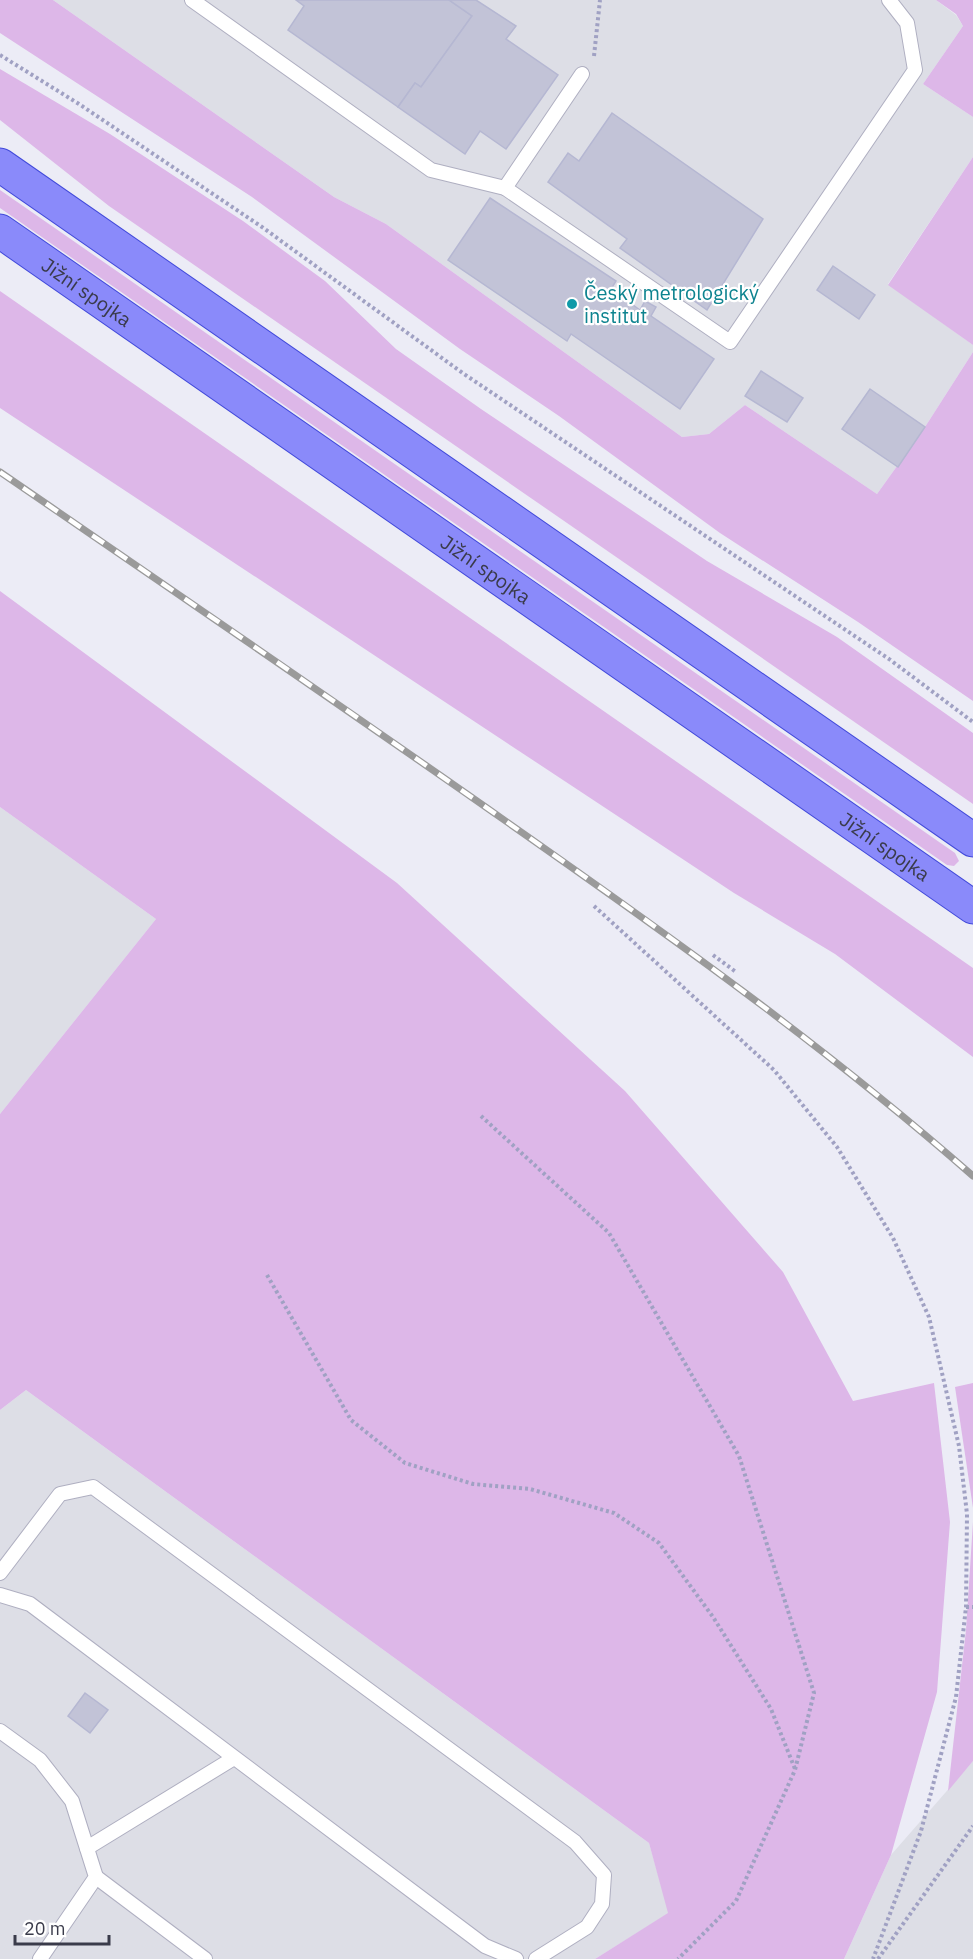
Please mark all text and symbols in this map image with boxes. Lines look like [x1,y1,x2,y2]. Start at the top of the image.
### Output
street label: Jižní spojka [37,251,138,332]
place label: Český metrologický institut [584,279,759,329]
marker: Český metrologický institut [565,297,579,311]
street label: Jižní spojka [436,528,537,610]
street label: Jižní spojka [835,805,936,887]
scale bar [15,1908,110,1946]
text: 20 m [24,1917,66,1940]

